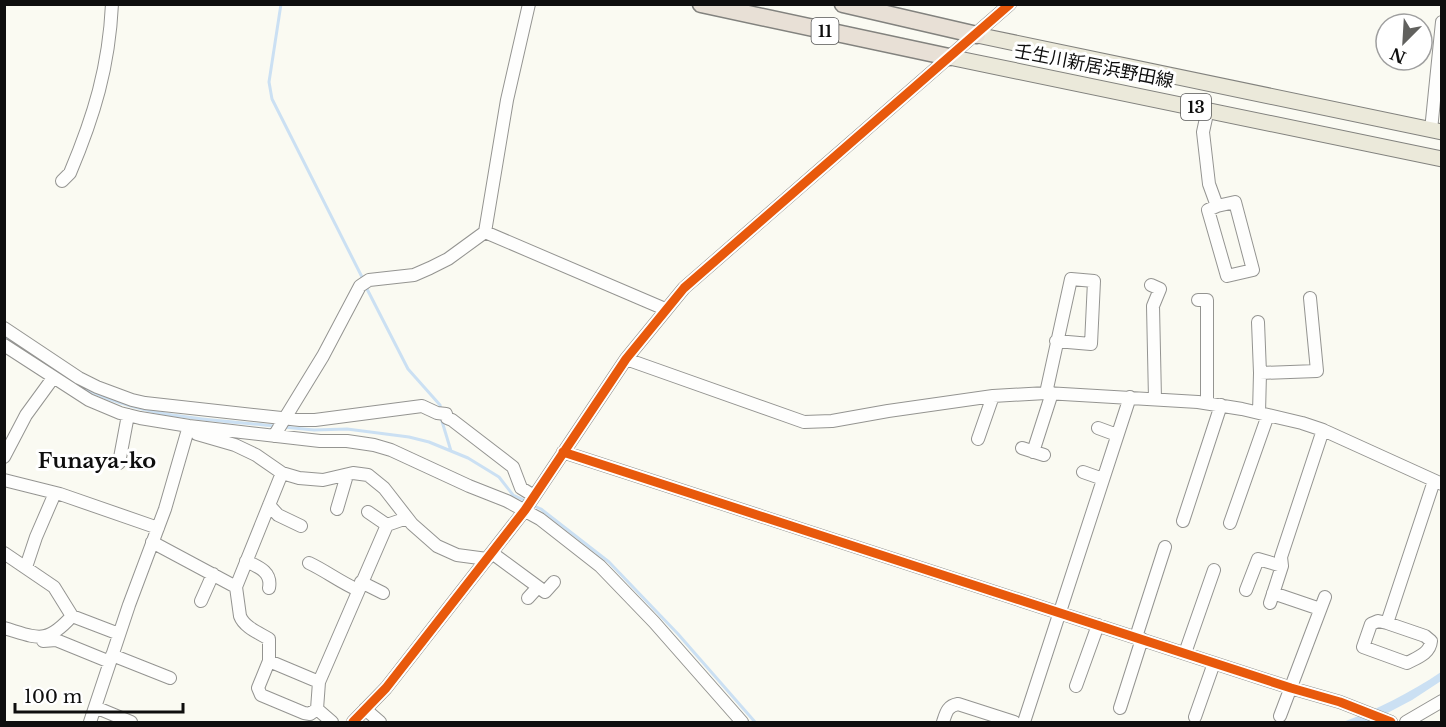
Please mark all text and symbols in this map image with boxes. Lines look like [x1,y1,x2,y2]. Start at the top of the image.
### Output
north arrow [1374,12,1434,72]
road number: 11 [812,18,838,44]
street label: 壬生川新居浜野田線 [1012,40,1176,92]
text: N [1387,44,1409,68]
road number: 13 [1181,94,1211,120]
district label: Funaya-ko [38,448,156,474]
scale bar [15,676,183,714]
text: 100 m [24,686,82,708]

